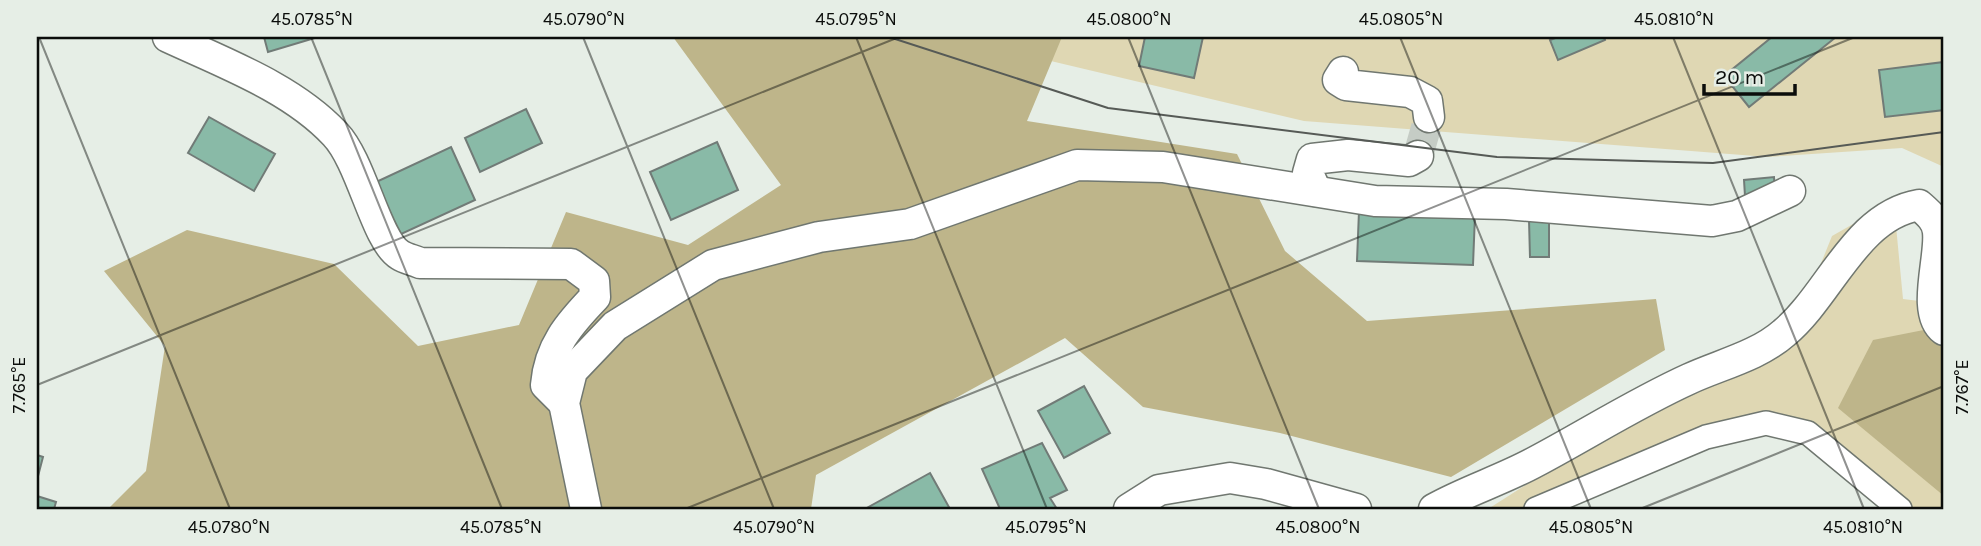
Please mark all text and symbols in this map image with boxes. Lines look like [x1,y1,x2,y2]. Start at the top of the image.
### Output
text: 45.0785°N [271,8,353,30]
text: 45.0790°N [543,8,625,30]
text: 45.0795°N [815,8,897,30]
text: 45.0800°N [1087,8,1171,30]
text: 45.0805°N [1359,8,1443,30]
text: 45.0810°N [1634,8,1714,30]
scale bar [1704,52,1796,96]
text: 20 m [1715,65,1764,89]
text: 7.765°E [8,357,30,413]
text: 7.767°E [1951,359,1973,415]
text: 45.0780°N [188,516,270,538]
text: 45.0785°N [460,516,542,538]
text: 45.0790°N [733,516,815,538]
text: 45.0795°N [1005,516,1087,538]
text: 45.0800°N [1276,516,1360,538]
text: 45.0805°N [1549,516,1633,538]
text: 45.0810°N [1823,516,1903,538]

